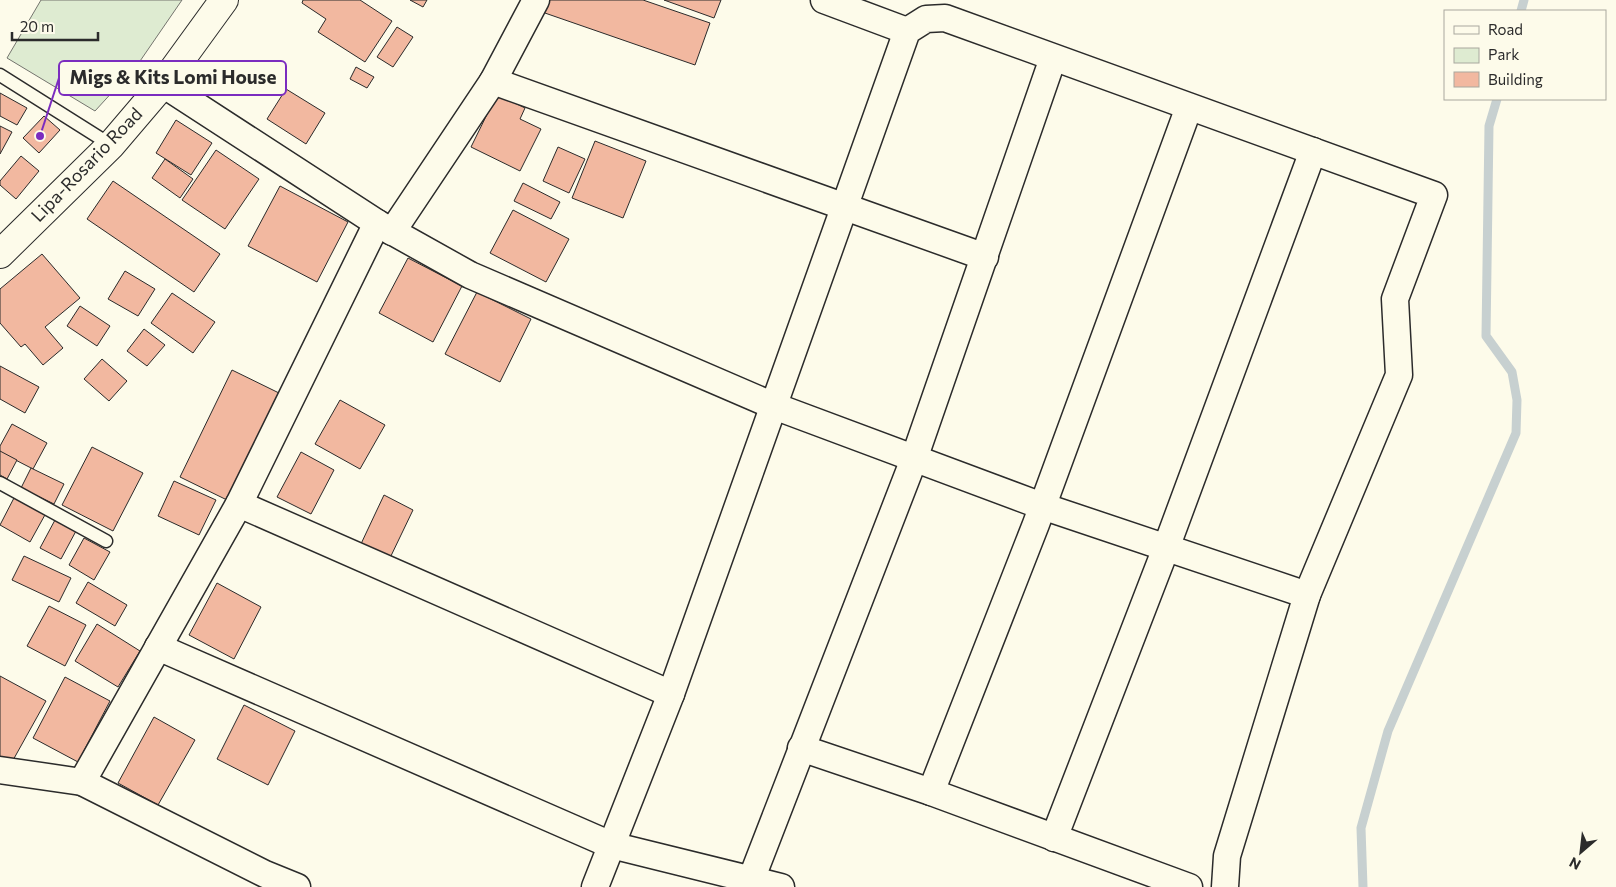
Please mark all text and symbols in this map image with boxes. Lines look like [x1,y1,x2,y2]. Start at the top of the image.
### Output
scale bar [12,10,99,42]
legend [1444,10,1606,100]
text: 20 m [20,17,54,35]
text: Road [1488,20,1523,38]
text: Park [1488,45,1519,63]
callout: Migs & Kits Lomi House [59,61,286,95]
text: Migs & Kits Lomi House [70,65,276,88]
text: Building [1488,70,1543,88]
street label: Lipa-Rosario Road [26,103,146,226]
north arrow [1556,827,1606,877]
text: N [1566,854,1583,874]

